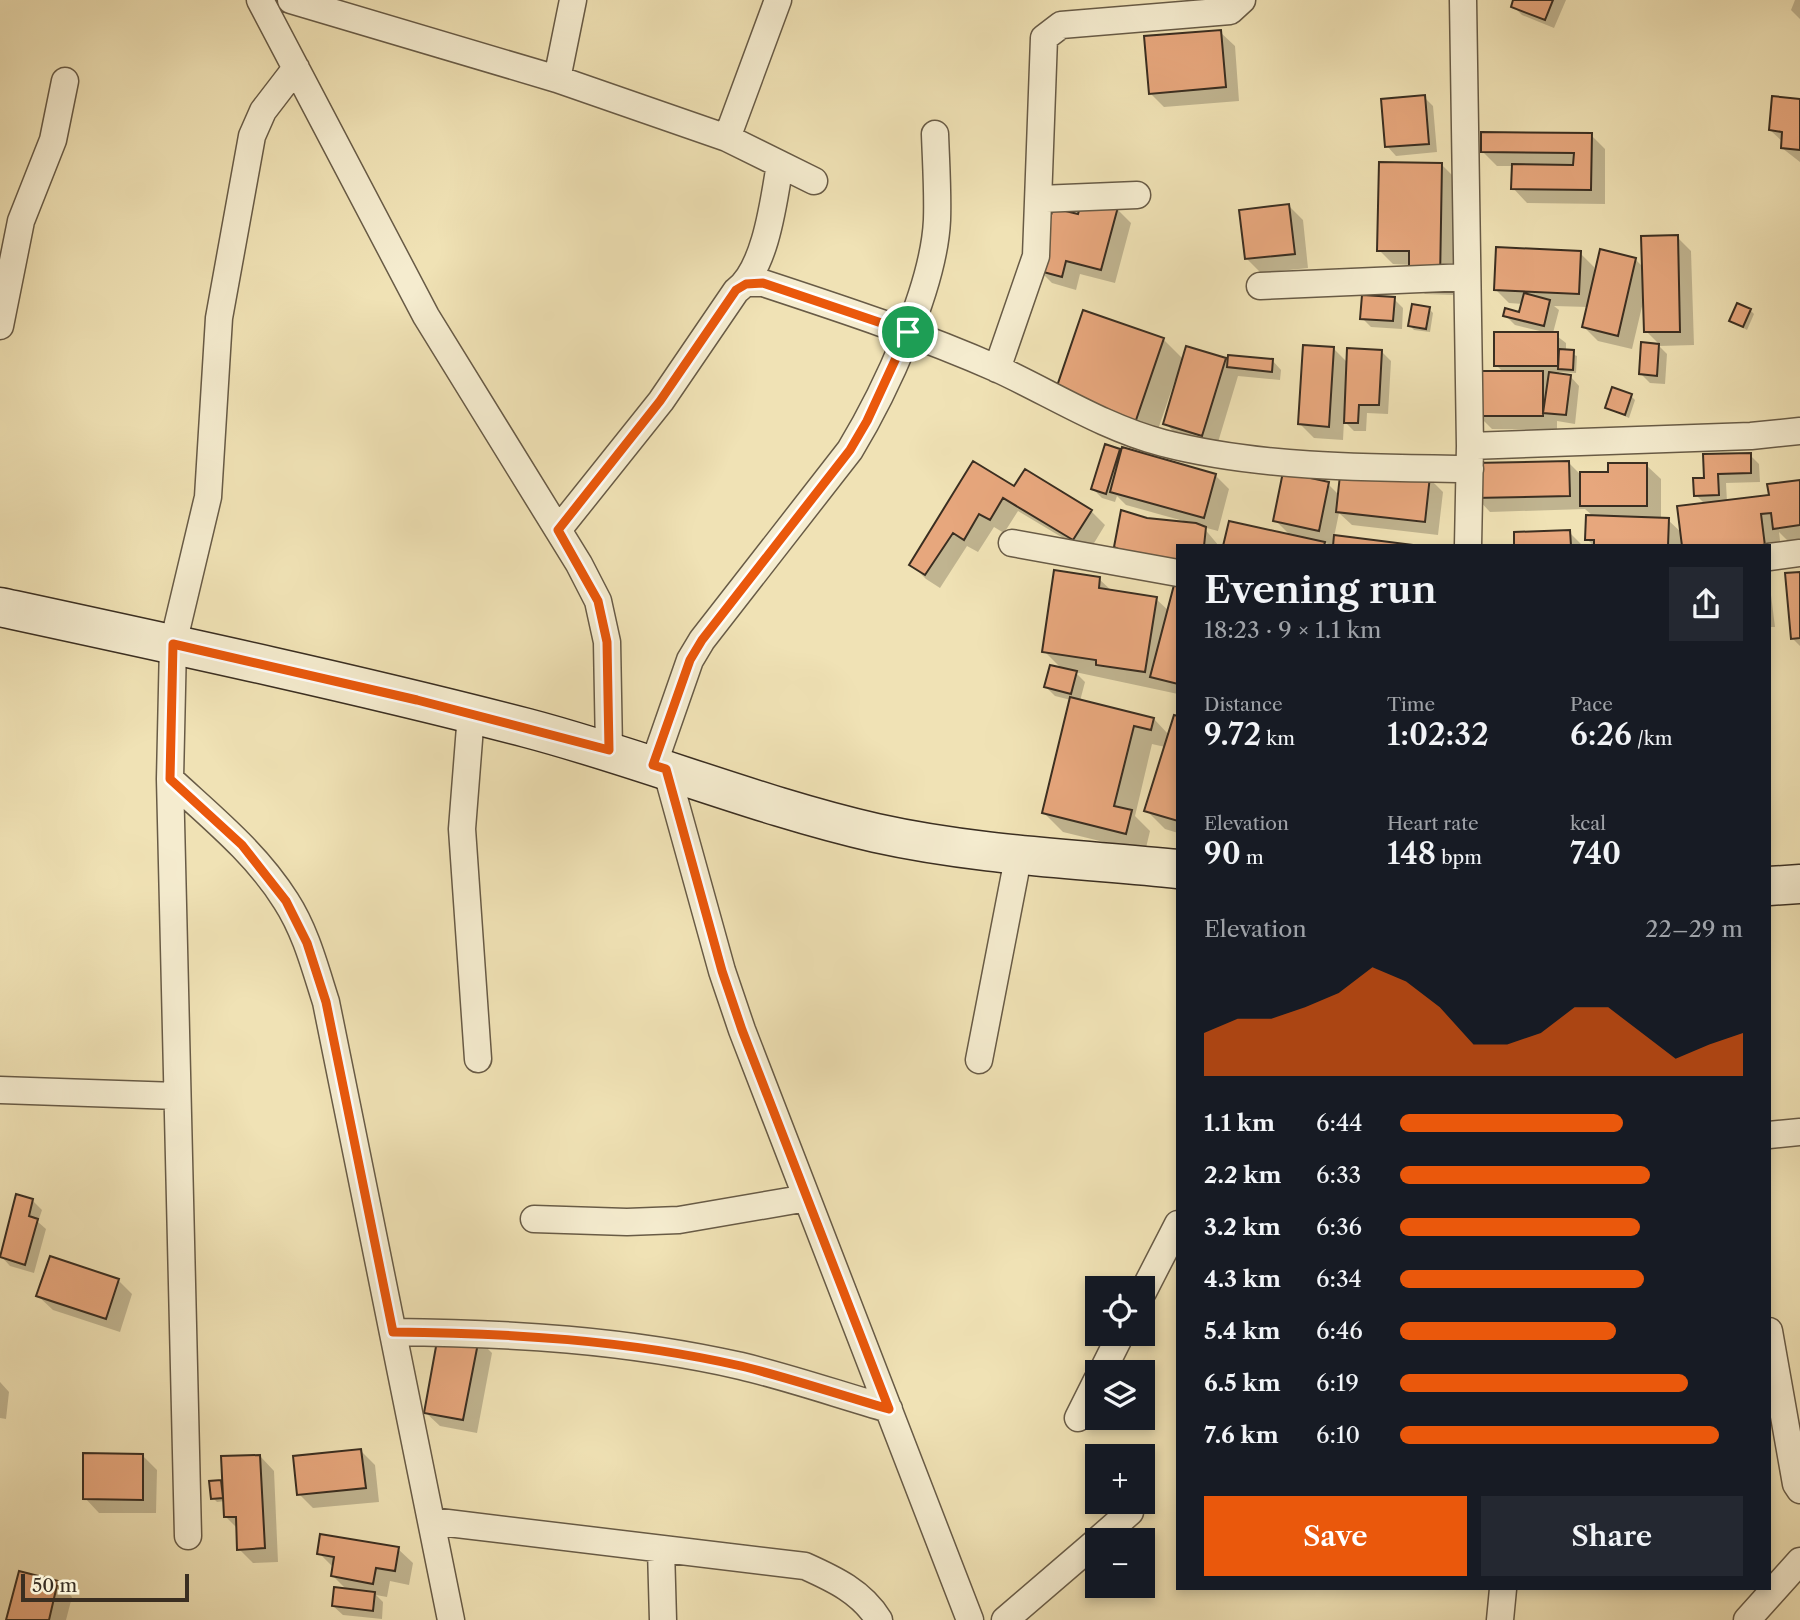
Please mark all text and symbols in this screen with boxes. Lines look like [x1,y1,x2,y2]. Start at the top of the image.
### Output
pin [878,302,938,362]
icon: arrive [889,313,927,351]
text: Evening run [1204,566,1437,613]
button: share [1669,567,1743,641]
text: 18:23 · 9 × 1.1 km [1204,616,1381,644]
text: Distance [1204,693,1283,716]
text: Time [1387,693,1435,716]
text: Pace [1570,693,1613,716]
text: 9.72 [1204,716,1261,753]
text: 1:02:32 [1387,716,1489,753]
text: 6:26 [1570,716,1632,753]
text: km [1261,727,1295,750]
text: /km [1632,727,1673,750]
text: Elevation [1204,812,1289,835]
text: Heart rate [1387,812,1479,835]
text: kcal [1570,812,1606,835]
text: 90 [1204,835,1241,872]
text: 148 [1387,835,1436,872]
text: 740 [1570,835,1621,872]
text: m [1241,846,1264,869]
text: bpm [1436,846,1482,869]
text: Elevation [1204,915,1307,943]
text: 22–29 m [1645,915,1743,943]
text: 1.1 km [1204,1109,1275,1137]
text: 6:44 [1316,1109,1363,1137]
text: 2.2 km [1204,1161,1281,1189]
text: 6:33 [1316,1161,1361,1189]
text: 3.2 km [1204,1213,1281,1241]
text: 6:36 [1316,1213,1362,1241]
text: 4.3 km [1204,1265,1281,1293]
text: 6:34 [1316,1265,1362,1293]
map controls [1085,1276,1155,1598]
button: locate [1085,1276,1155,1346]
text: 5.4 km [1204,1317,1281,1345]
text: 6:46 [1316,1317,1363,1345]
button: layers [1085,1360,1155,1430]
text: 6.5 km [1204,1369,1281,1397]
text: 6:19 [1316,1369,1359,1397]
text: 7.6 km [1204,1421,1279,1449]
text: 6:10 [1316,1421,1360,1449]
button: + [1085,1444,1155,1514]
button: Save [1204,1496,1467,1576]
button: Share [1481,1496,1743,1576]
button: − [1085,1528,1155,1598]
scale bar [21,1571,189,1603]
text: 50 m [32,1574,77,1597]

